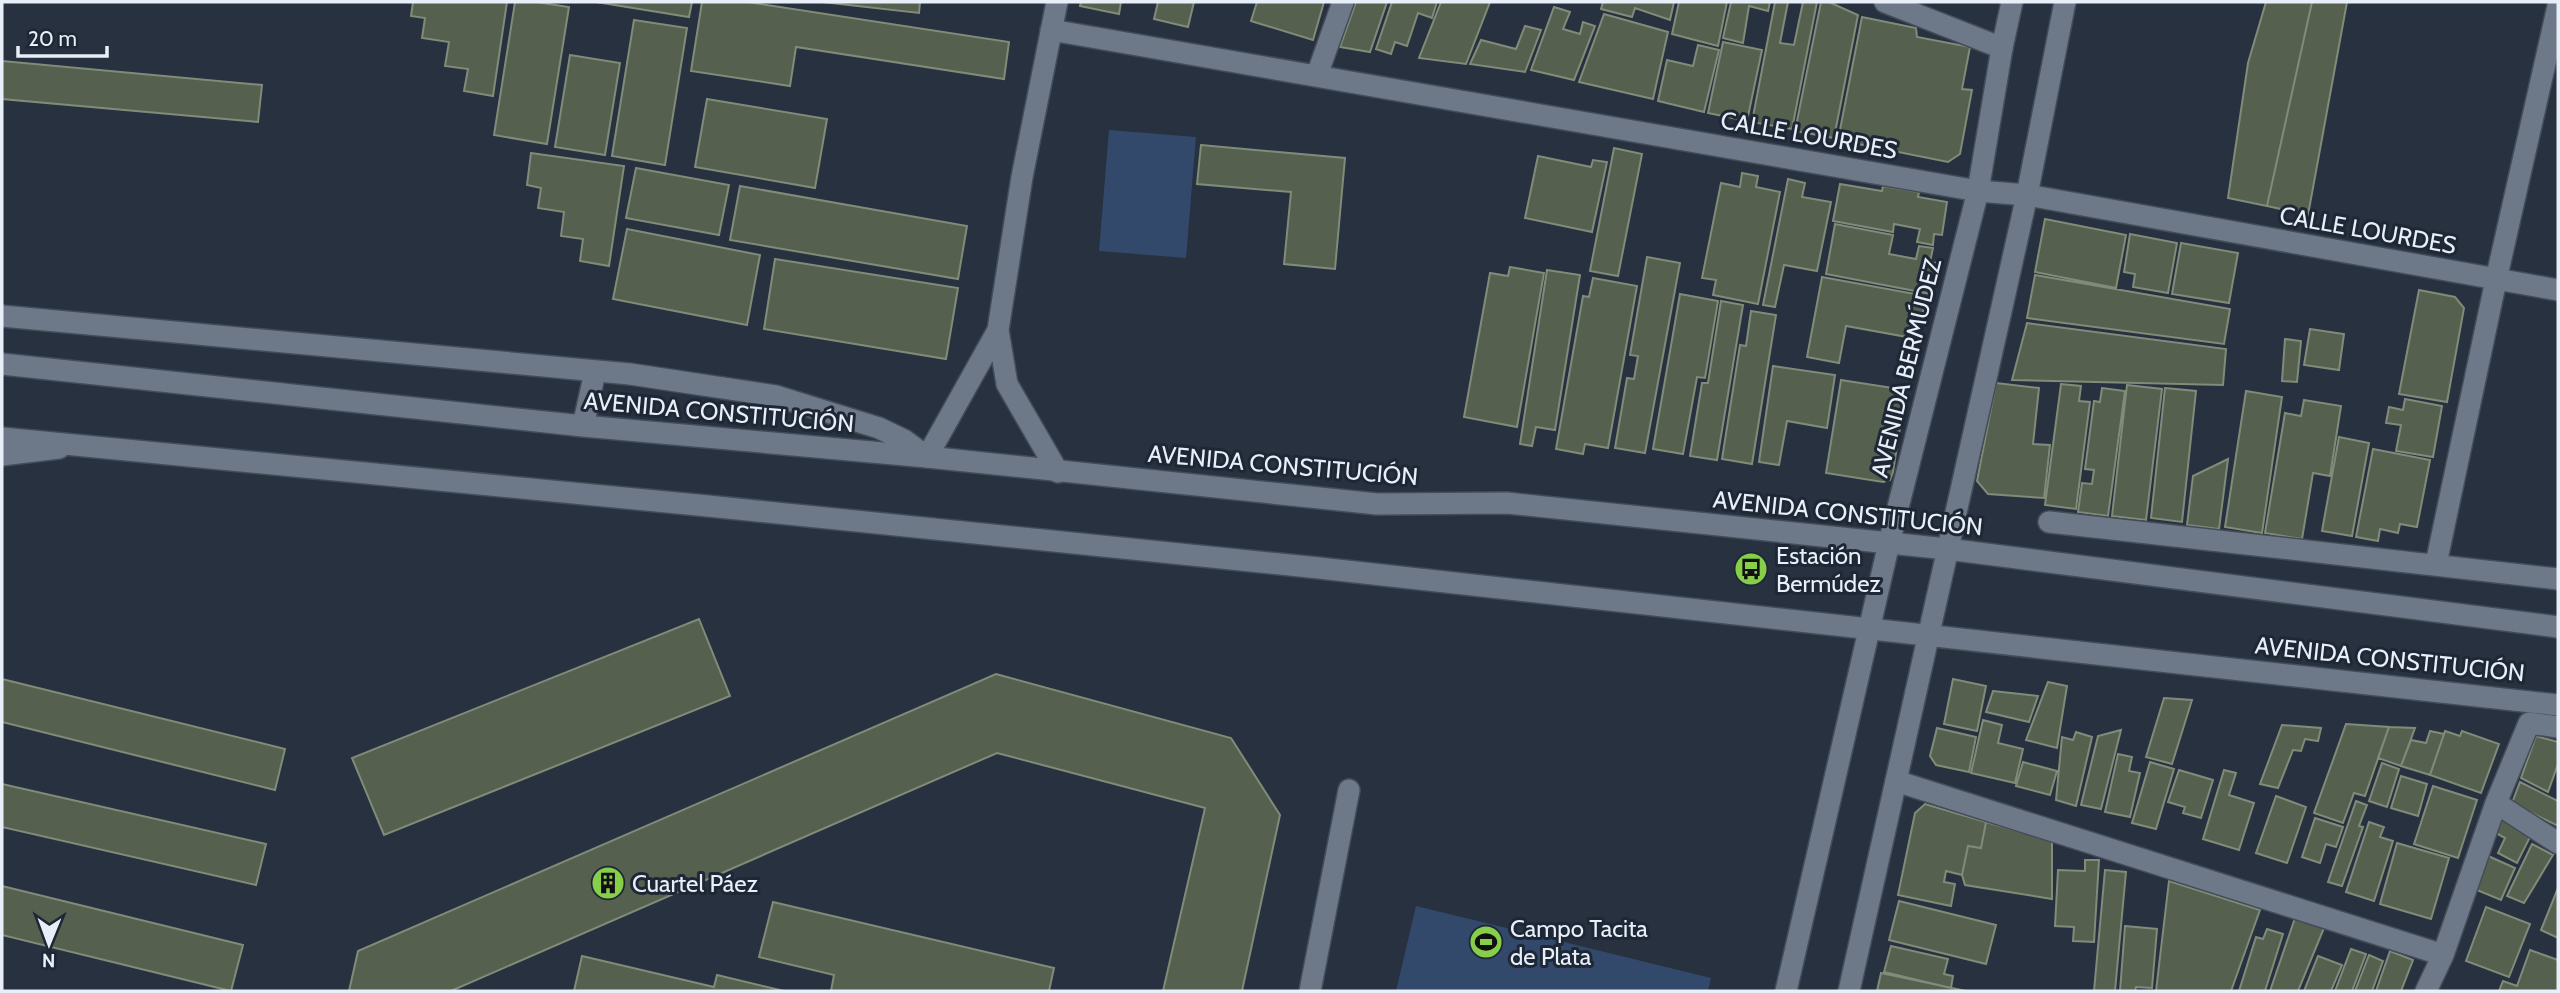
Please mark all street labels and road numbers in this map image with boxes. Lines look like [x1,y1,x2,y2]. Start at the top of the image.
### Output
street label: CALLE LOURDES [1718,105,1900,165]
street label: CALLE LOURDES [2277,200,2459,260]
street label: AVENIDA BERMÚDEZ [1865,255,1947,480]
street label: AVENIDA CONSTITUCIÓN [583,386,855,438]
street label: AVENIDA CONSTITUCIÓN [1147,439,1419,491]
street label: AVENIDA CONSTITUCIÓN [1712,484,1984,542]
street label: AVENIDA CONSTITUCIÓN [2254,630,2526,688]

